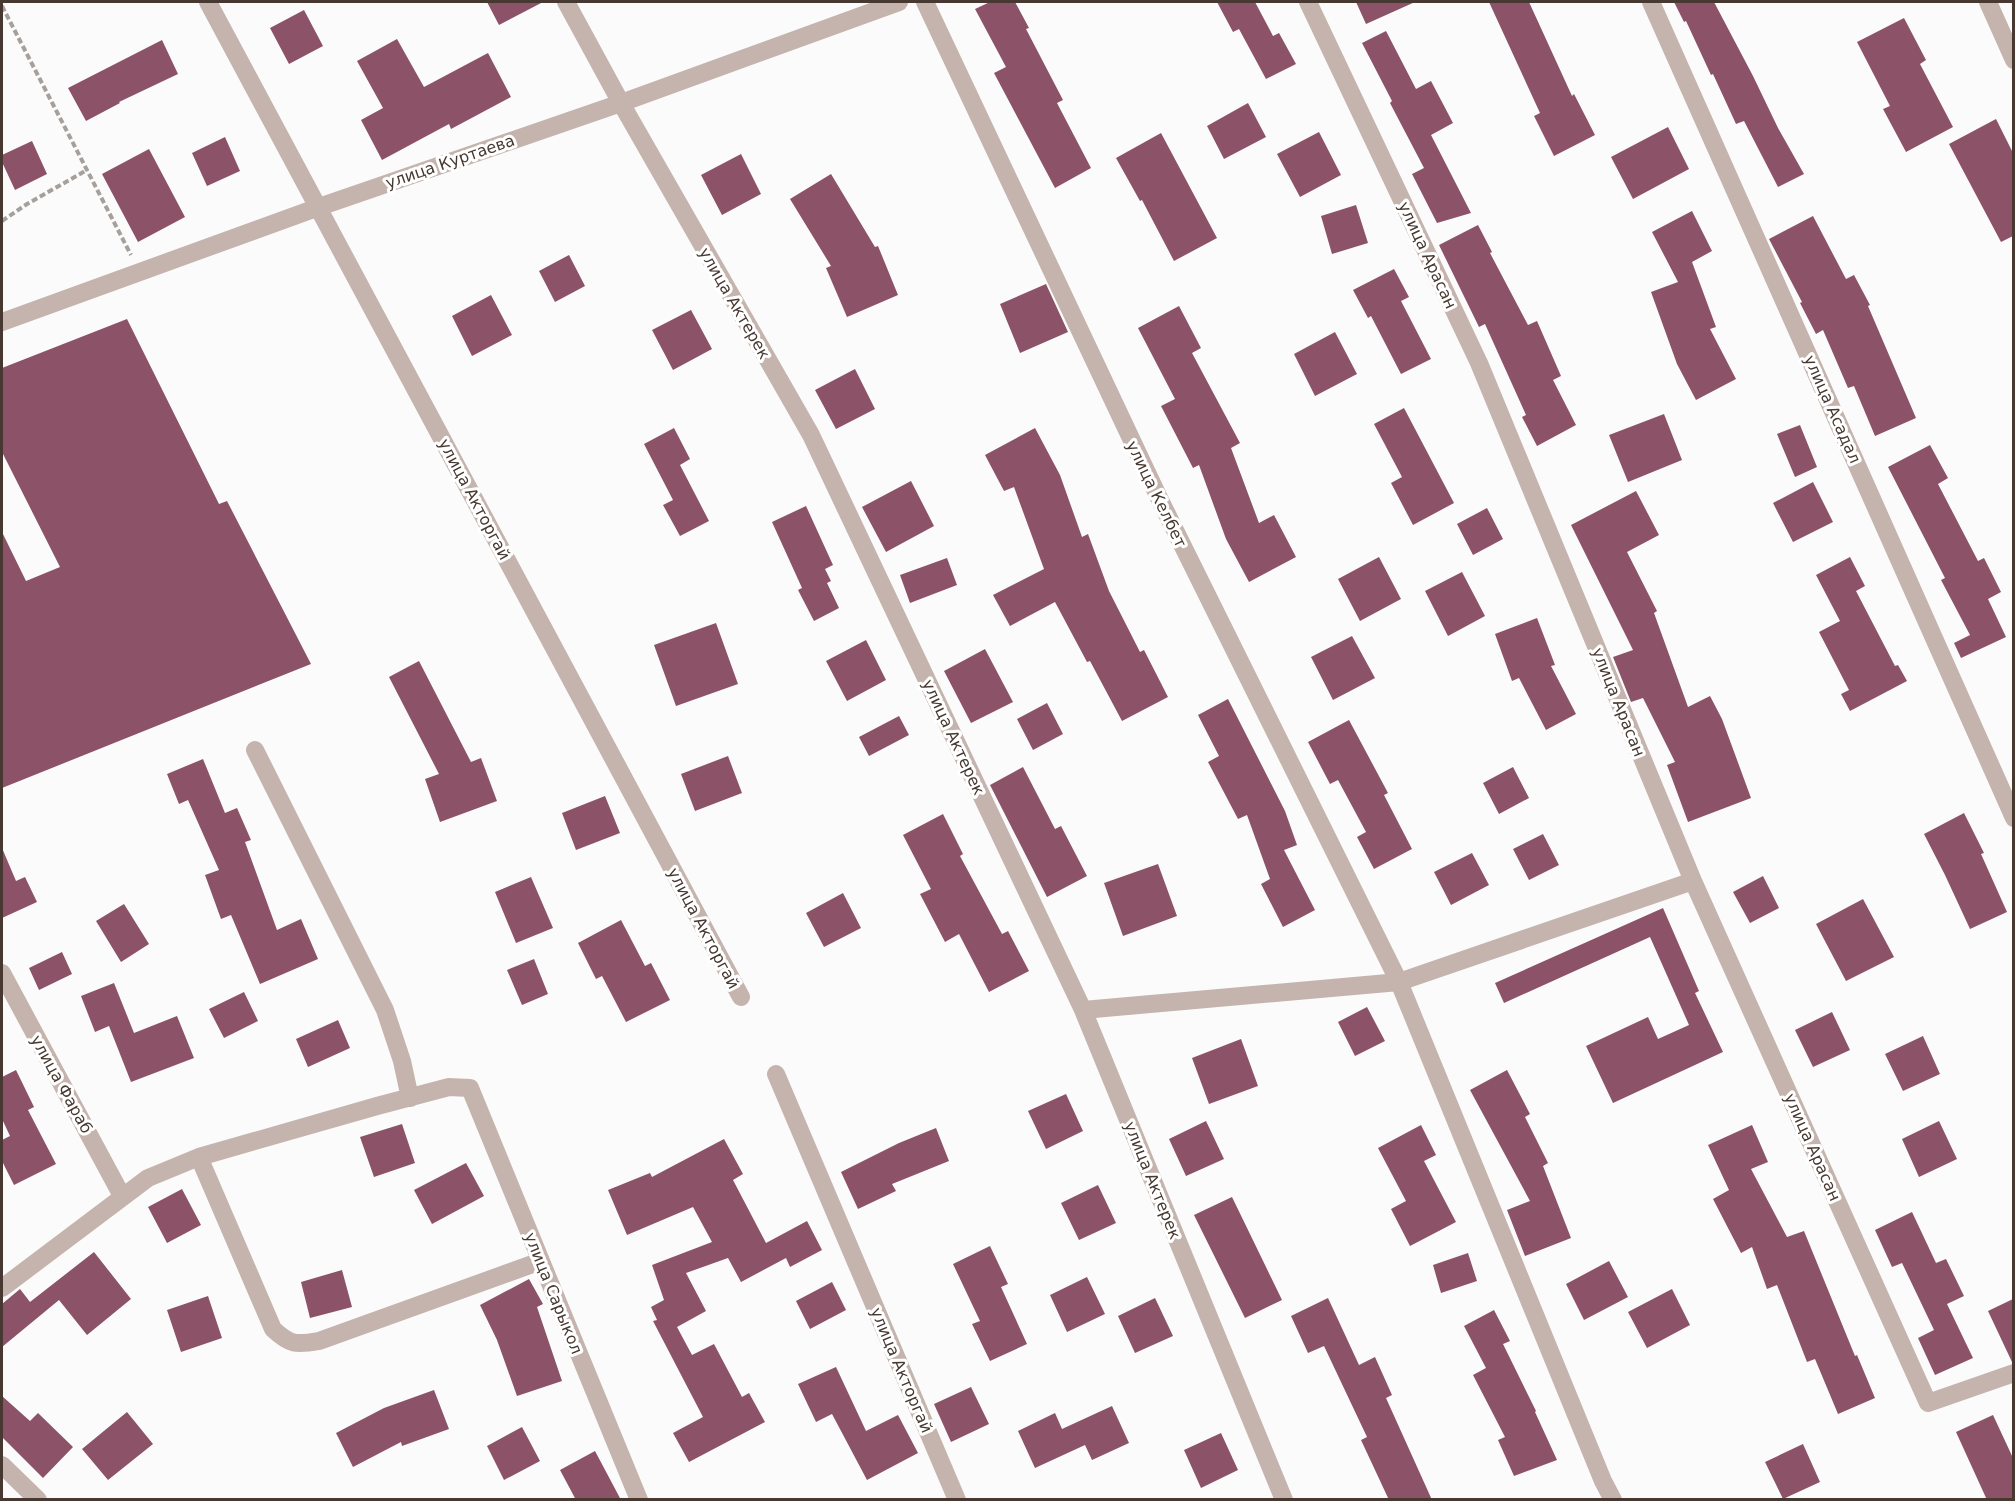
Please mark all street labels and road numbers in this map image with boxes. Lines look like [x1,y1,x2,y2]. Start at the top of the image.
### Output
street label: улица Куртаева [383,131,517,192]
street label: улица Арасан [1394,199,1461,312]
street label: улица Актерек [695,244,774,363]
street label: улица Асадал [1800,352,1865,466]
street label: улица Акторгай [435,435,514,563]
street label: улица Келбет [1123,438,1191,551]
street label: улица Арасан [1588,645,1649,759]
street label: улица Актерек [918,676,989,798]
street label: улица Акторгай [664,864,743,992]
street label: улица Фараб [27,1032,96,1137]
street label: улица Арасан [1780,1090,1845,1204]
street label: улица Актерек [1120,1119,1185,1242]
street label: улица Сарыкол [521,1230,587,1357]
street label: улица Акторгай [867,1305,937,1436]

